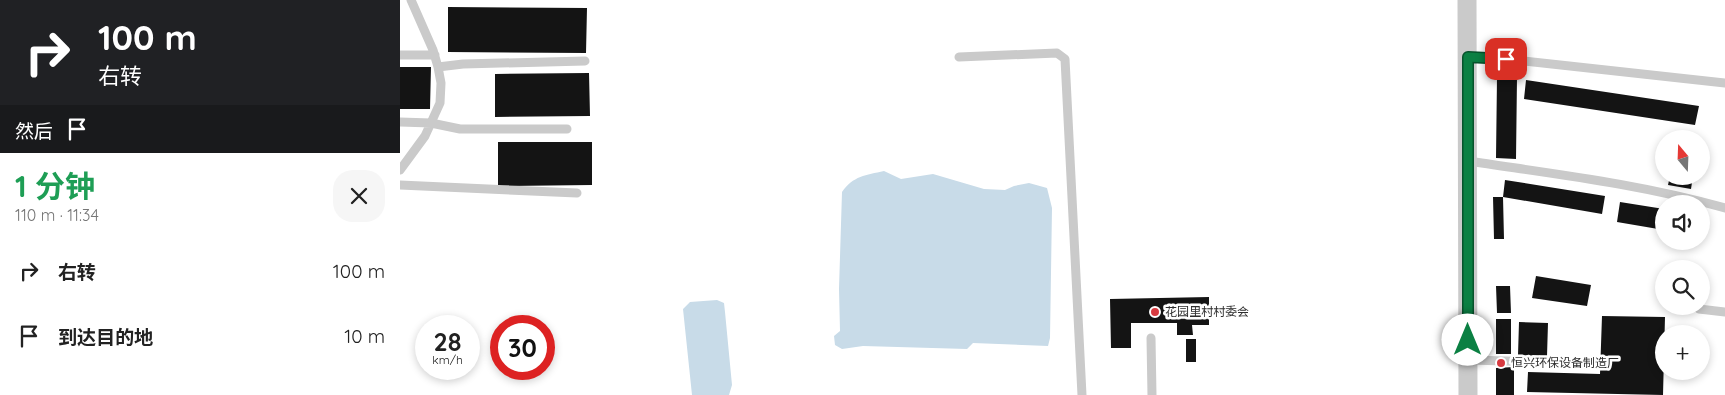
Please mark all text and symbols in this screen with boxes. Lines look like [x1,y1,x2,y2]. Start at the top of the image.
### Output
text: 100 m [98,15,197,59]
icon: right [15,20,80,85]
pin [1485,38,1527,80]
icon: arrive [1492,45,1520,73]
text: 右转 [98,62,142,90]
icon: arrive [63,115,91,143]
text: 然后 [15,119,53,143]
north arrow [1655,130,1710,185]
map controls [1655,130,1710,380]
text: 1 分钟 [15,167,95,205]
button: close [333,170,385,222]
button: sound [1655,195,1710,250]
text: 110 m · 11:34 [15,205,99,225]
icon: right [15,257,43,285]
text: 100 m [333,259,385,283]
text: 右转 [58,260,96,284]
button: search [1655,260,1710,315]
place label: 花园里村村委会 [1165,304,1249,319]
marker: 花园里村村委会 [1149,306,1161,318]
position arrow [1441,313,1493,365]
speed limit sign: 30 [490,315,555,380]
icon: arrive [15,322,43,350]
text: 10 m [344,324,385,348]
text: 到达目的地 [58,325,153,349]
button: + [1655,325,1710,380]
text: 28 [434,326,461,357]
text: km/h [432,352,463,367]
place label: 恒兴环保设备制造厂 [1511,355,1619,370]
marker: 恒兴环保设备制造厂 [1495,357,1507,369]

